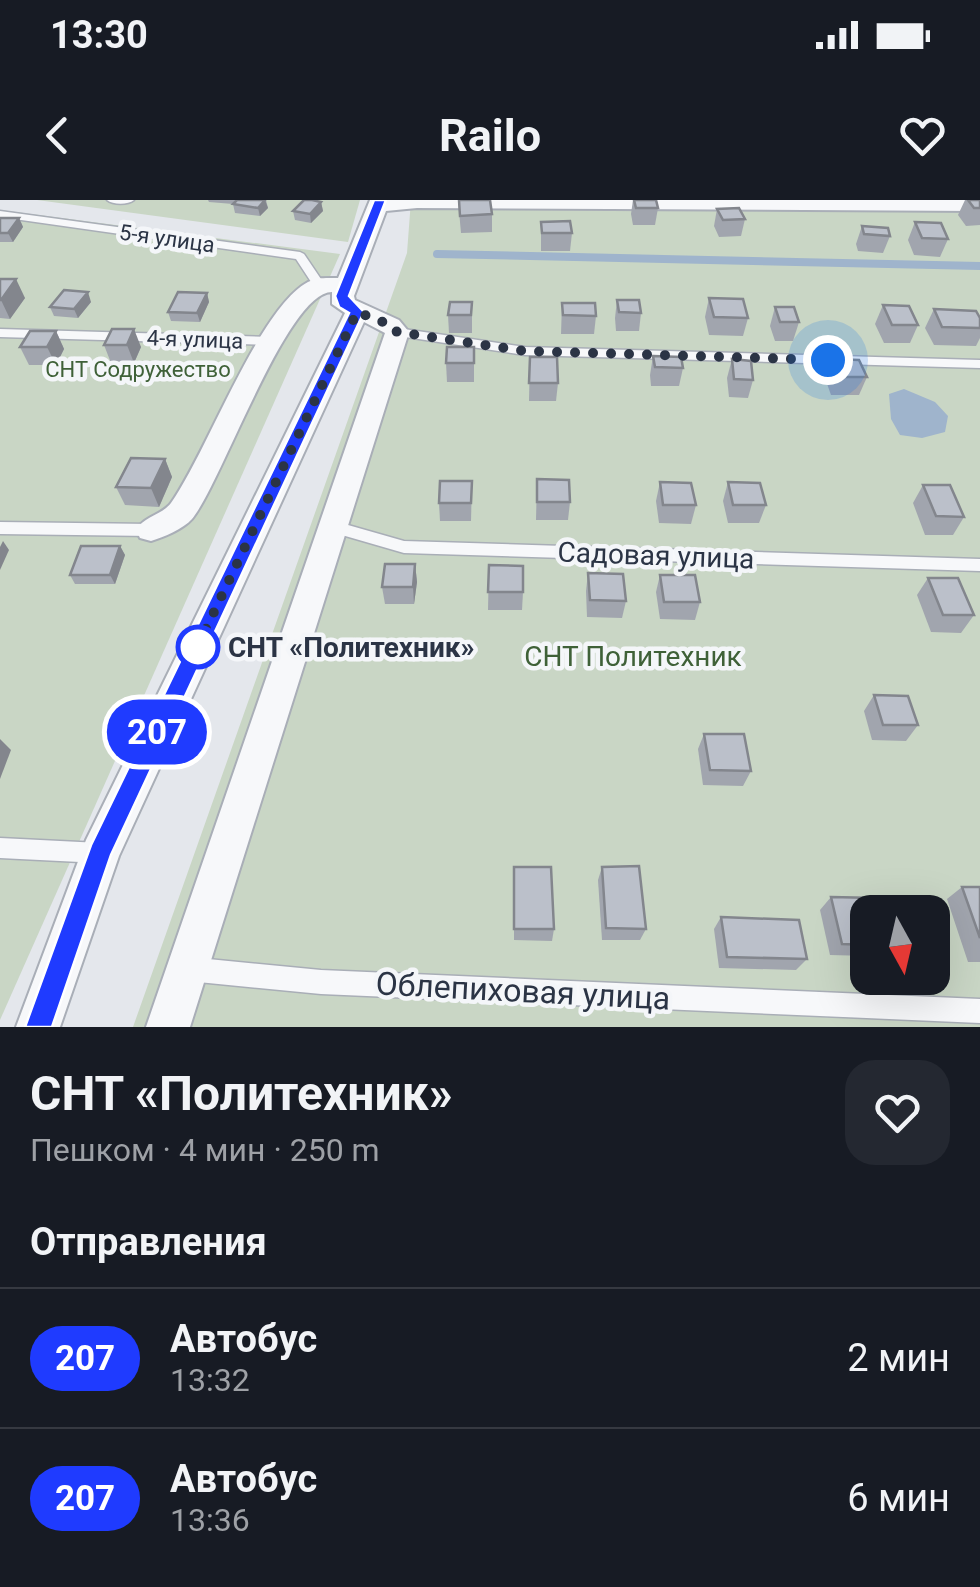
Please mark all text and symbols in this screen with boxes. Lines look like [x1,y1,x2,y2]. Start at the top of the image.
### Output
text: 13:30 [50,13,148,57]
icon: back [30,108,85,163]
icon: heart [895,108,950,163]
text: Railo [439,109,541,162]
street label: 5-я улица [117,219,216,258]
street label: 4-я улица [146,325,244,354]
your location [803,335,853,385]
park label: СНТ Содружество [45,357,231,382]
street label: Садовая улица [557,536,755,575]
marker: СНТ «Политехник» [177,626,219,668]
place label: СНТ «Политехник» [228,631,475,664]
park label: СНТ Политехник [524,640,742,673]
line badge: 207 [100,700,214,764]
text: 207 [127,712,187,753]
north arrow [850,895,950,995]
map controls [850,895,950,995]
street label: Облепиховая улица [375,964,671,1018]
button: heart [845,1060,950,1165]
text: СНТ «Политехник» [30,1065,453,1122]
text: Пешком · 4 мин · 250 m [30,1131,380,1169]
text: Отправления [30,1220,267,1264]
text: Автобус [170,1317,317,1361]
text: 2 мин [847,1336,950,1380]
text: 207 [55,1338,115,1379]
text: 13:32 [170,1361,250,1399]
text: Автобус [170,1457,317,1501]
text: 6 мин [847,1476,950,1520]
text: 207 [55,1478,115,1519]
text: 13:36 [170,1501,250,1539]

